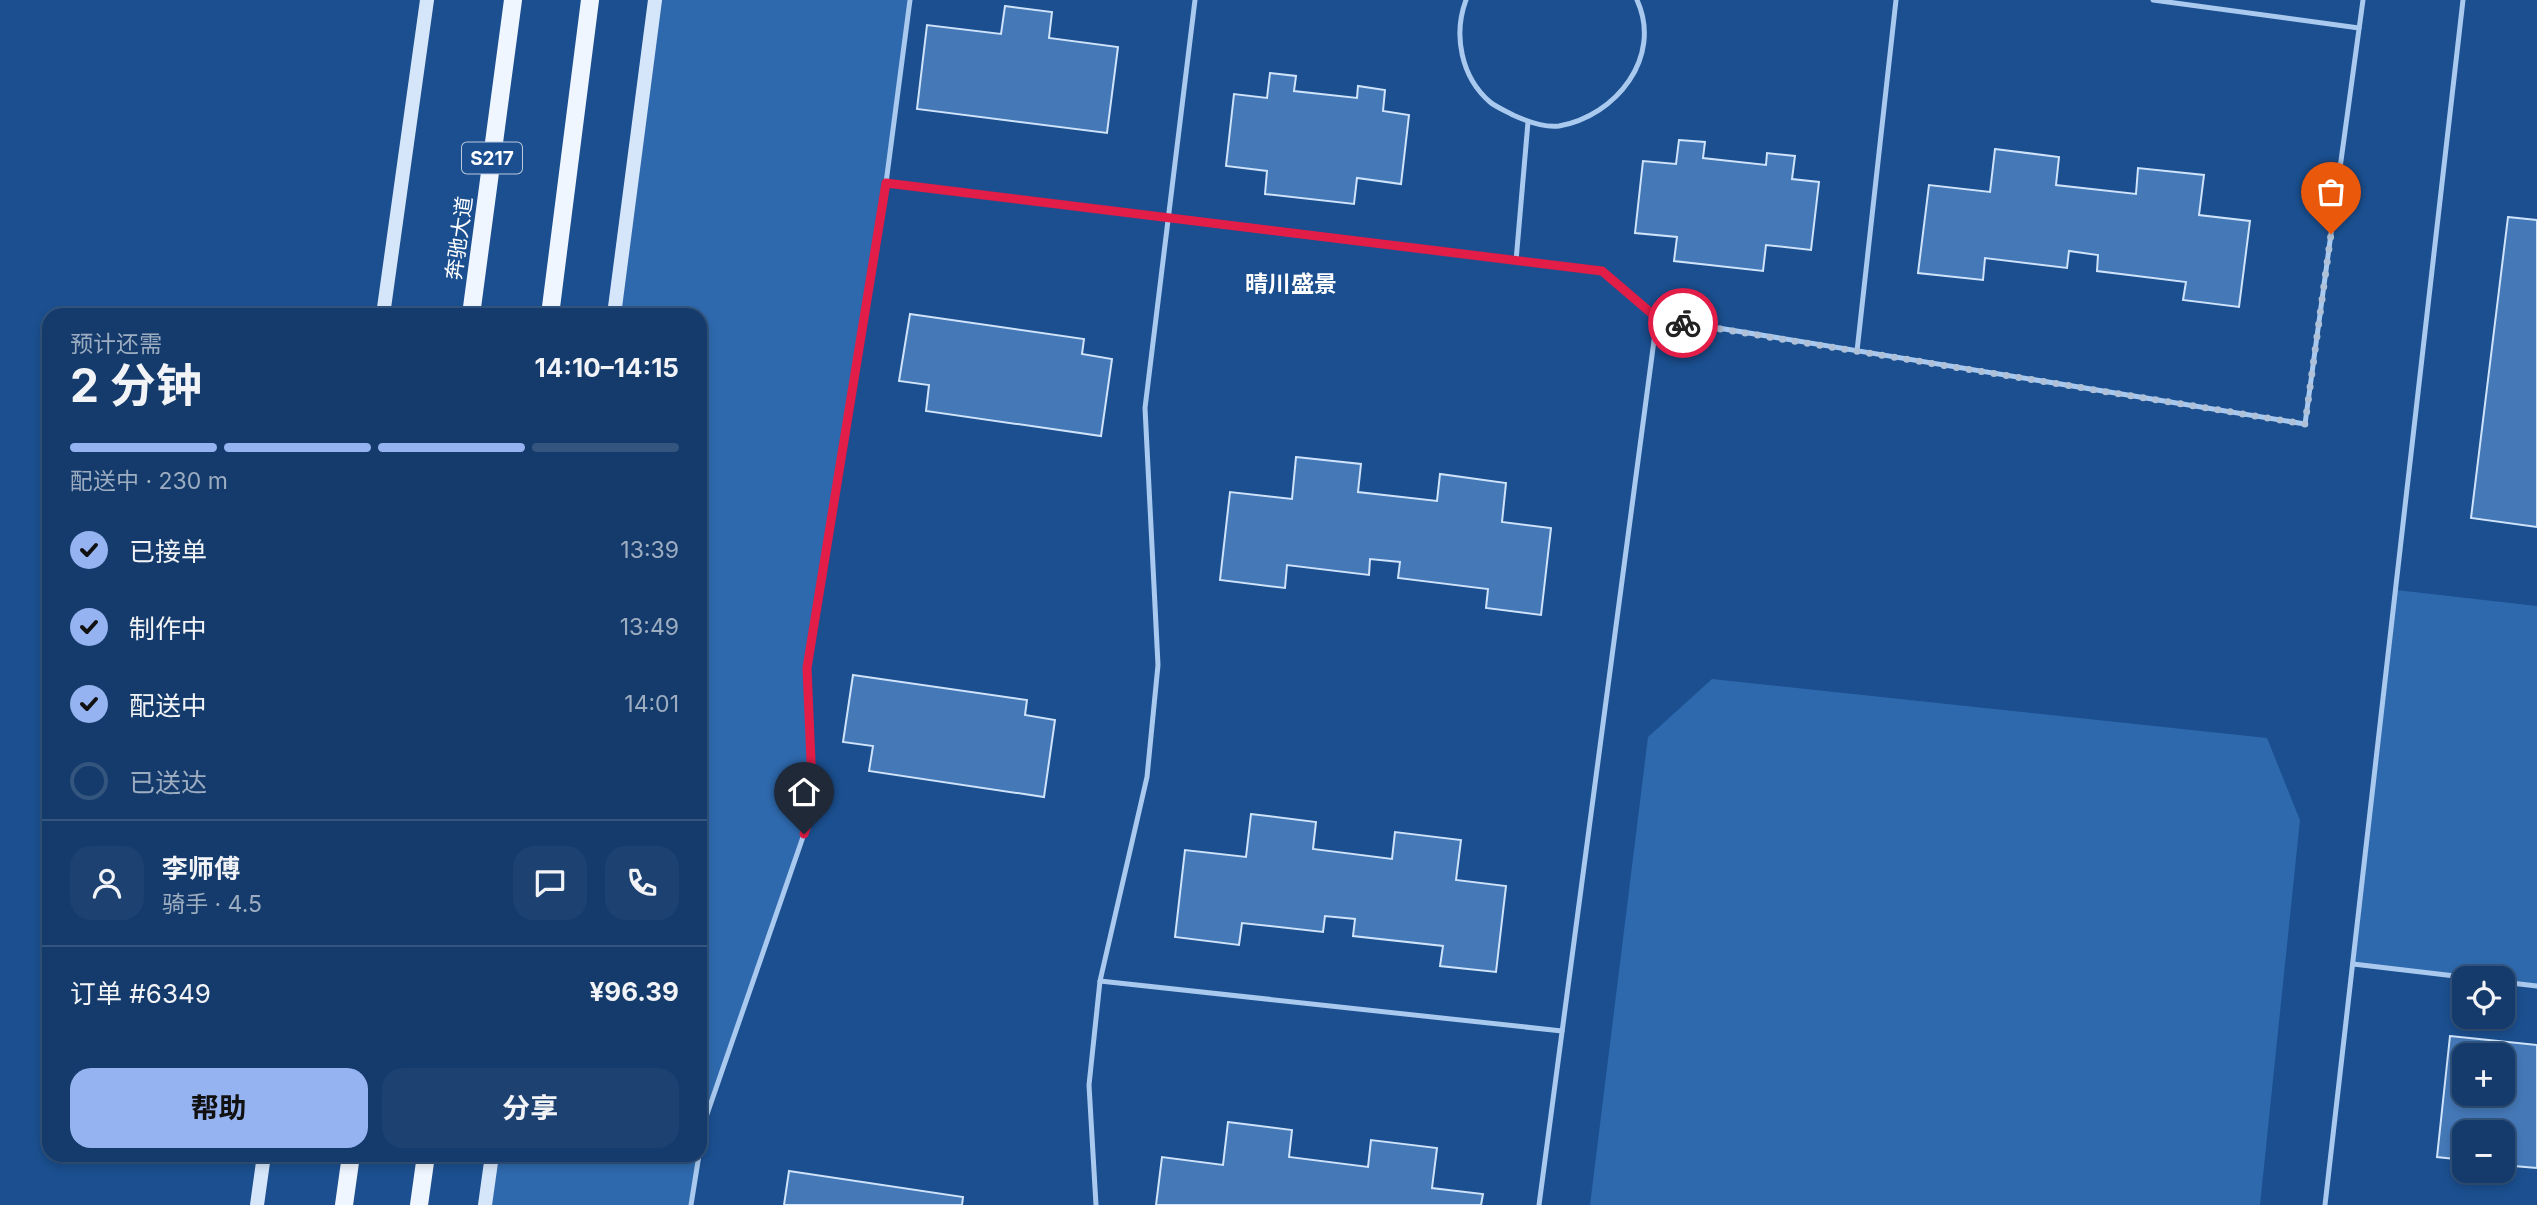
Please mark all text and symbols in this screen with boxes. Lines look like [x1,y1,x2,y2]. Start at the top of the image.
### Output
road number: S217 [462,142,522,174]
pin [2301,162,2361,234]
icon: bag [2312,173,2350,211]
street label: 奔驰大道 [441,195,477,281]
district label: 晴川盛景 [1245,270,1337,298]
courier [1648,288,1718,358]
icon: bike [1664,304,1702,342]
text: 预计还需 [70,330,162,358]
text: 14:10–14:15 [534,352,679,383]
text: 2 分钟 [70,357,202,413]
text: 配送中 · 230 m [70,467,228,495]
icon: check [70,531,108,569]
text: 已接单 [129,536,207,567]
text: 13:39 [620,536,679,564]
icon: check [70,608,108,646]
text: 制作中 [129,613,207,644]
text: 13:49 [620,613,679,641]
icon: check [70,685,108,723]
text: 配送中 [129,690,207,721]
text: 14:01 [624,690,679,718]
pin [774,762,834,834]
text: 已送达 [129,767,207,798]
icon: home [785,773,823,811]
button: person [70,846,144,920]
button: chat [513,846,587,920]
button: phone [605,846,679,920]
text: 李师傅 [162,853,240,884]
text: 骑手 · 4.5 [162,890,262,918]
map controls [2452,966,2515,1183]
button: locate [2452,966,2515,1029]
text: ¥96.39 [589,976,679,1007]
text: 订单 #6349 [70,978,211,1009]
button: + [2452,1043,2515,1106]
button: 帮助 [70,1068,368,1148]
button: 分享 [382,1068,679,1148]
button: − [2452,1120,2515,1183]

